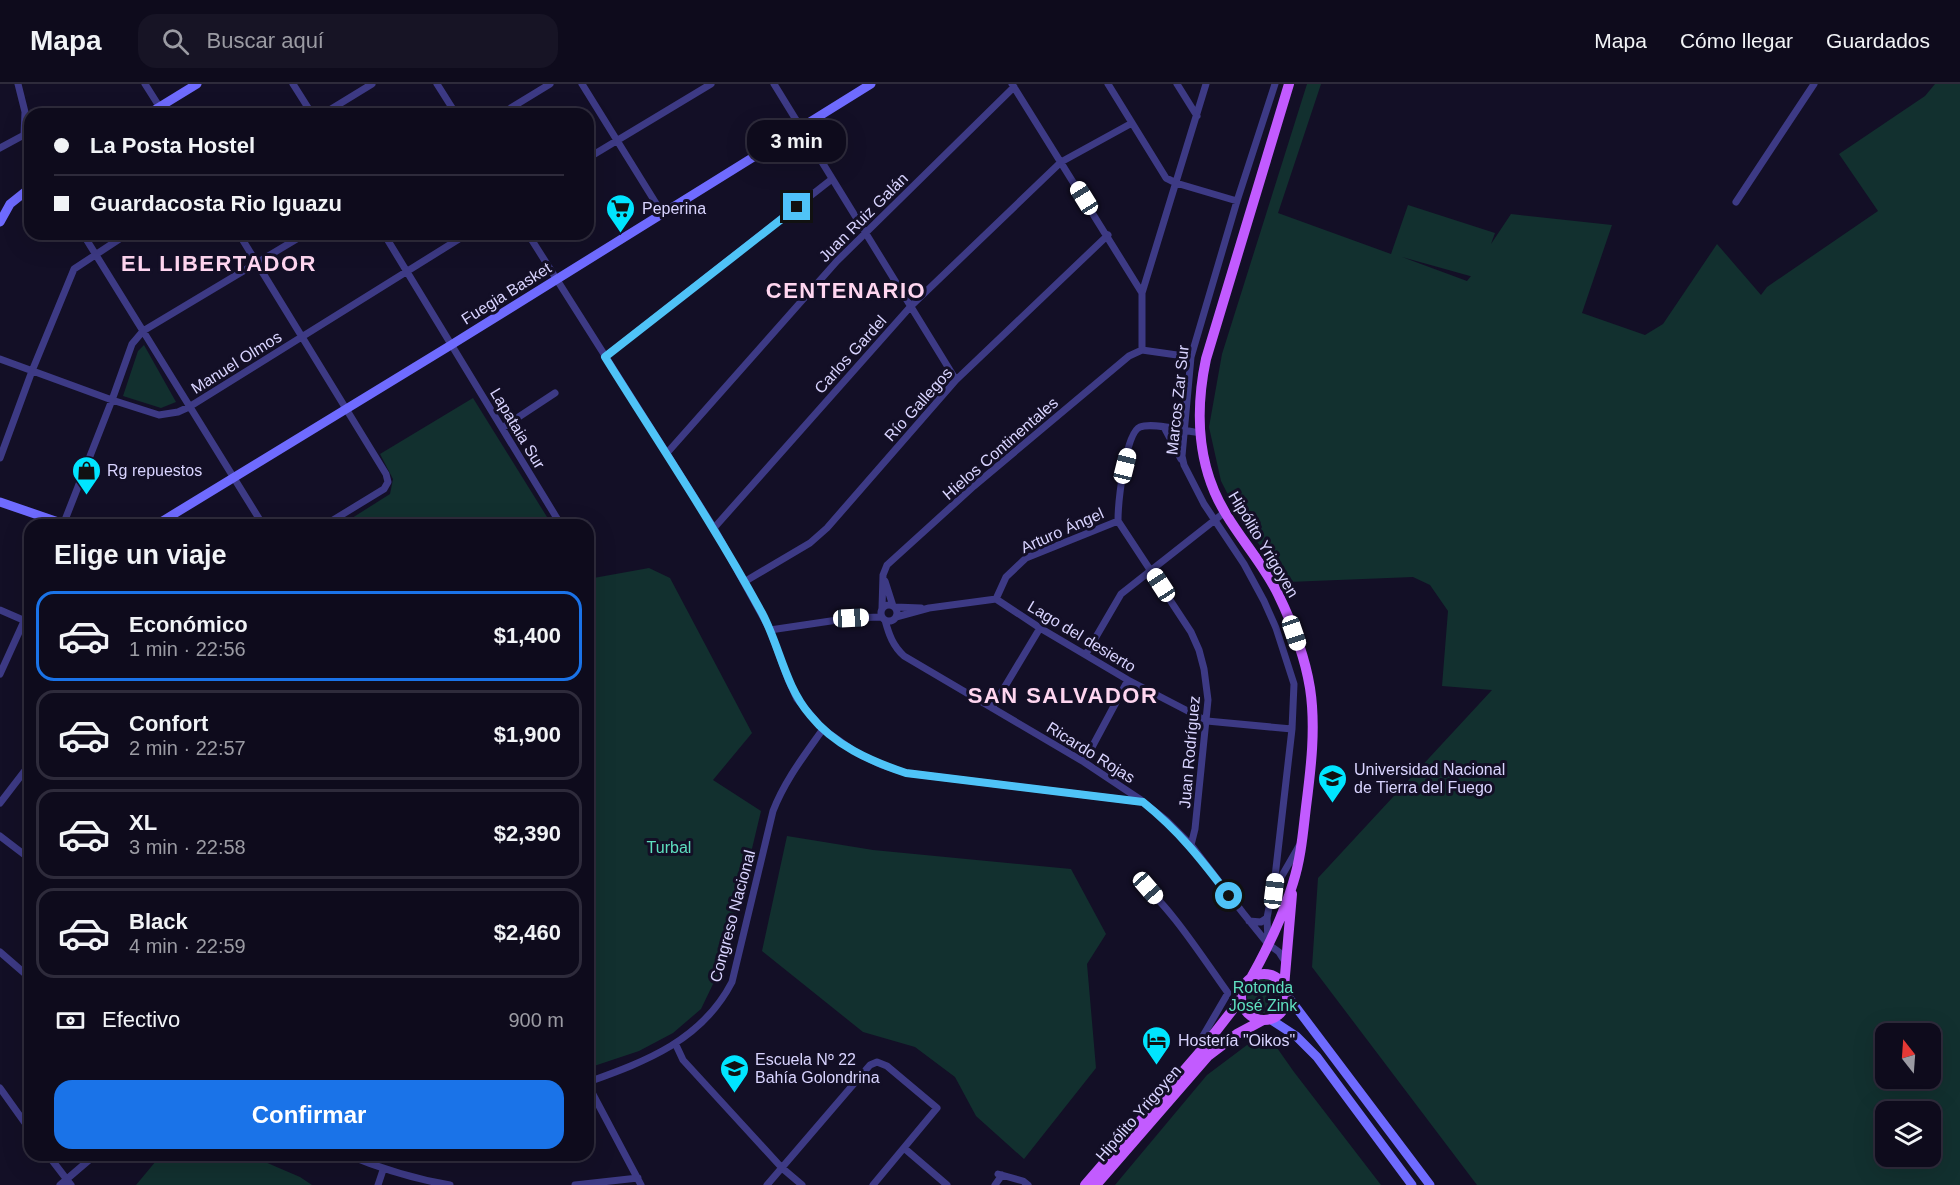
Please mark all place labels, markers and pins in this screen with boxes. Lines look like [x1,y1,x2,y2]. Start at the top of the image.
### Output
supermarket icon: Peperina [605,192,637,234]
place label: Peperina [642,200,706,217]
shop icon: Rg repuestos [70,454,102,496]
place label: Rg repuestos [107,462,202,479]
place label: Universidad Nacional de Tierra del Fuego [1354,761,1505,796]
school or university icon: Universidad Nacional de Tierra del Fuego [1317,762,1349,804]
hotel icon: Hostería "Oikos" [1141,1024,1173,1066]
place label: Hostería "Oikos" [1178,1032,1295,1049]
place label: Escuela Nº 22 Bahía Golondrina [755,1051,880,1086]
school or university icon: Escuela Nº 22 Bahía Golondrina [718,1052,750,1094]

